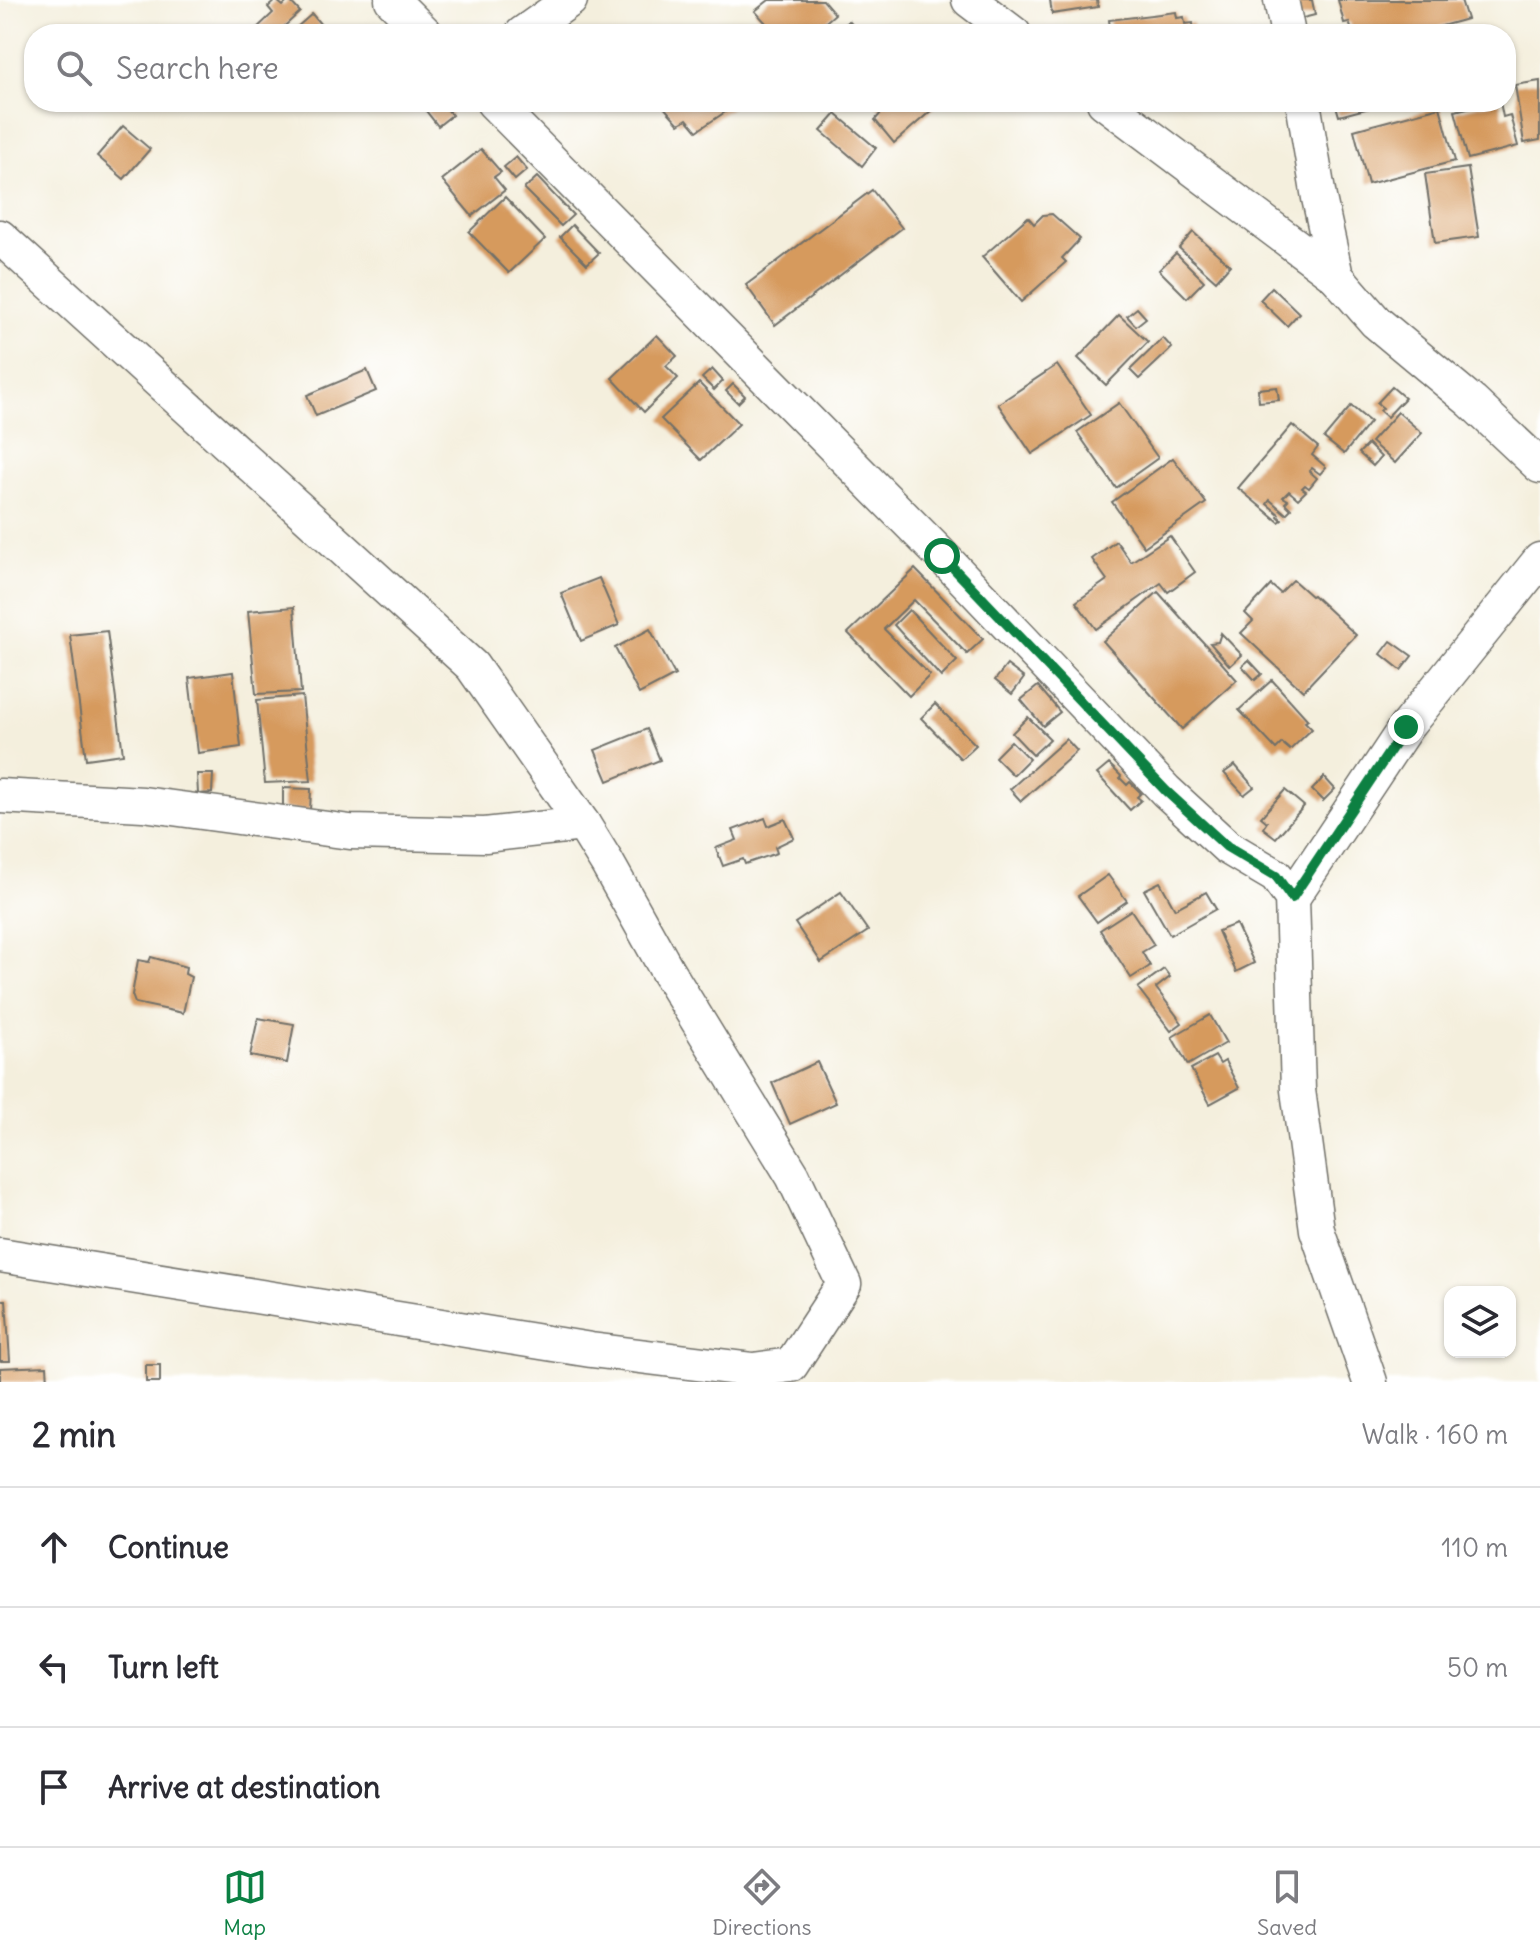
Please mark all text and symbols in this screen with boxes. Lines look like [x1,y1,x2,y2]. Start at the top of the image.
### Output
search box [24,24,1516,112]
icon: search [52,46,96,90]
text: Search here [116,49,279,87]
route start [924,538,960,574]
route end [1388,709,1424,745]
map controls [1444,1286,1516,1358]
button: layers [1444,1286,1516,1358]
text: 2 min [32,1413,116,1456]
text: Walk · 160 m [1362,1418,1508,1451]
icon: ahead [32,1525,76,1569]
text: Continue [108,1528,229,1566]
text: 110 m [1441,1531,1508,1564]
icon: left [32,1645,76,1689]
text: Turn left [108,1648,219,1686]
text: 50 m [1447,1651,1508,1684]
icon: arrive [32,1765,76,1809]
text: Arrive at destination [108,1768,380,1806]
tab: Map [223,1865,267,1941]
tab: Directions [712,1865,812,1941]
tab: Saved [1257,1865,1317,1941]

